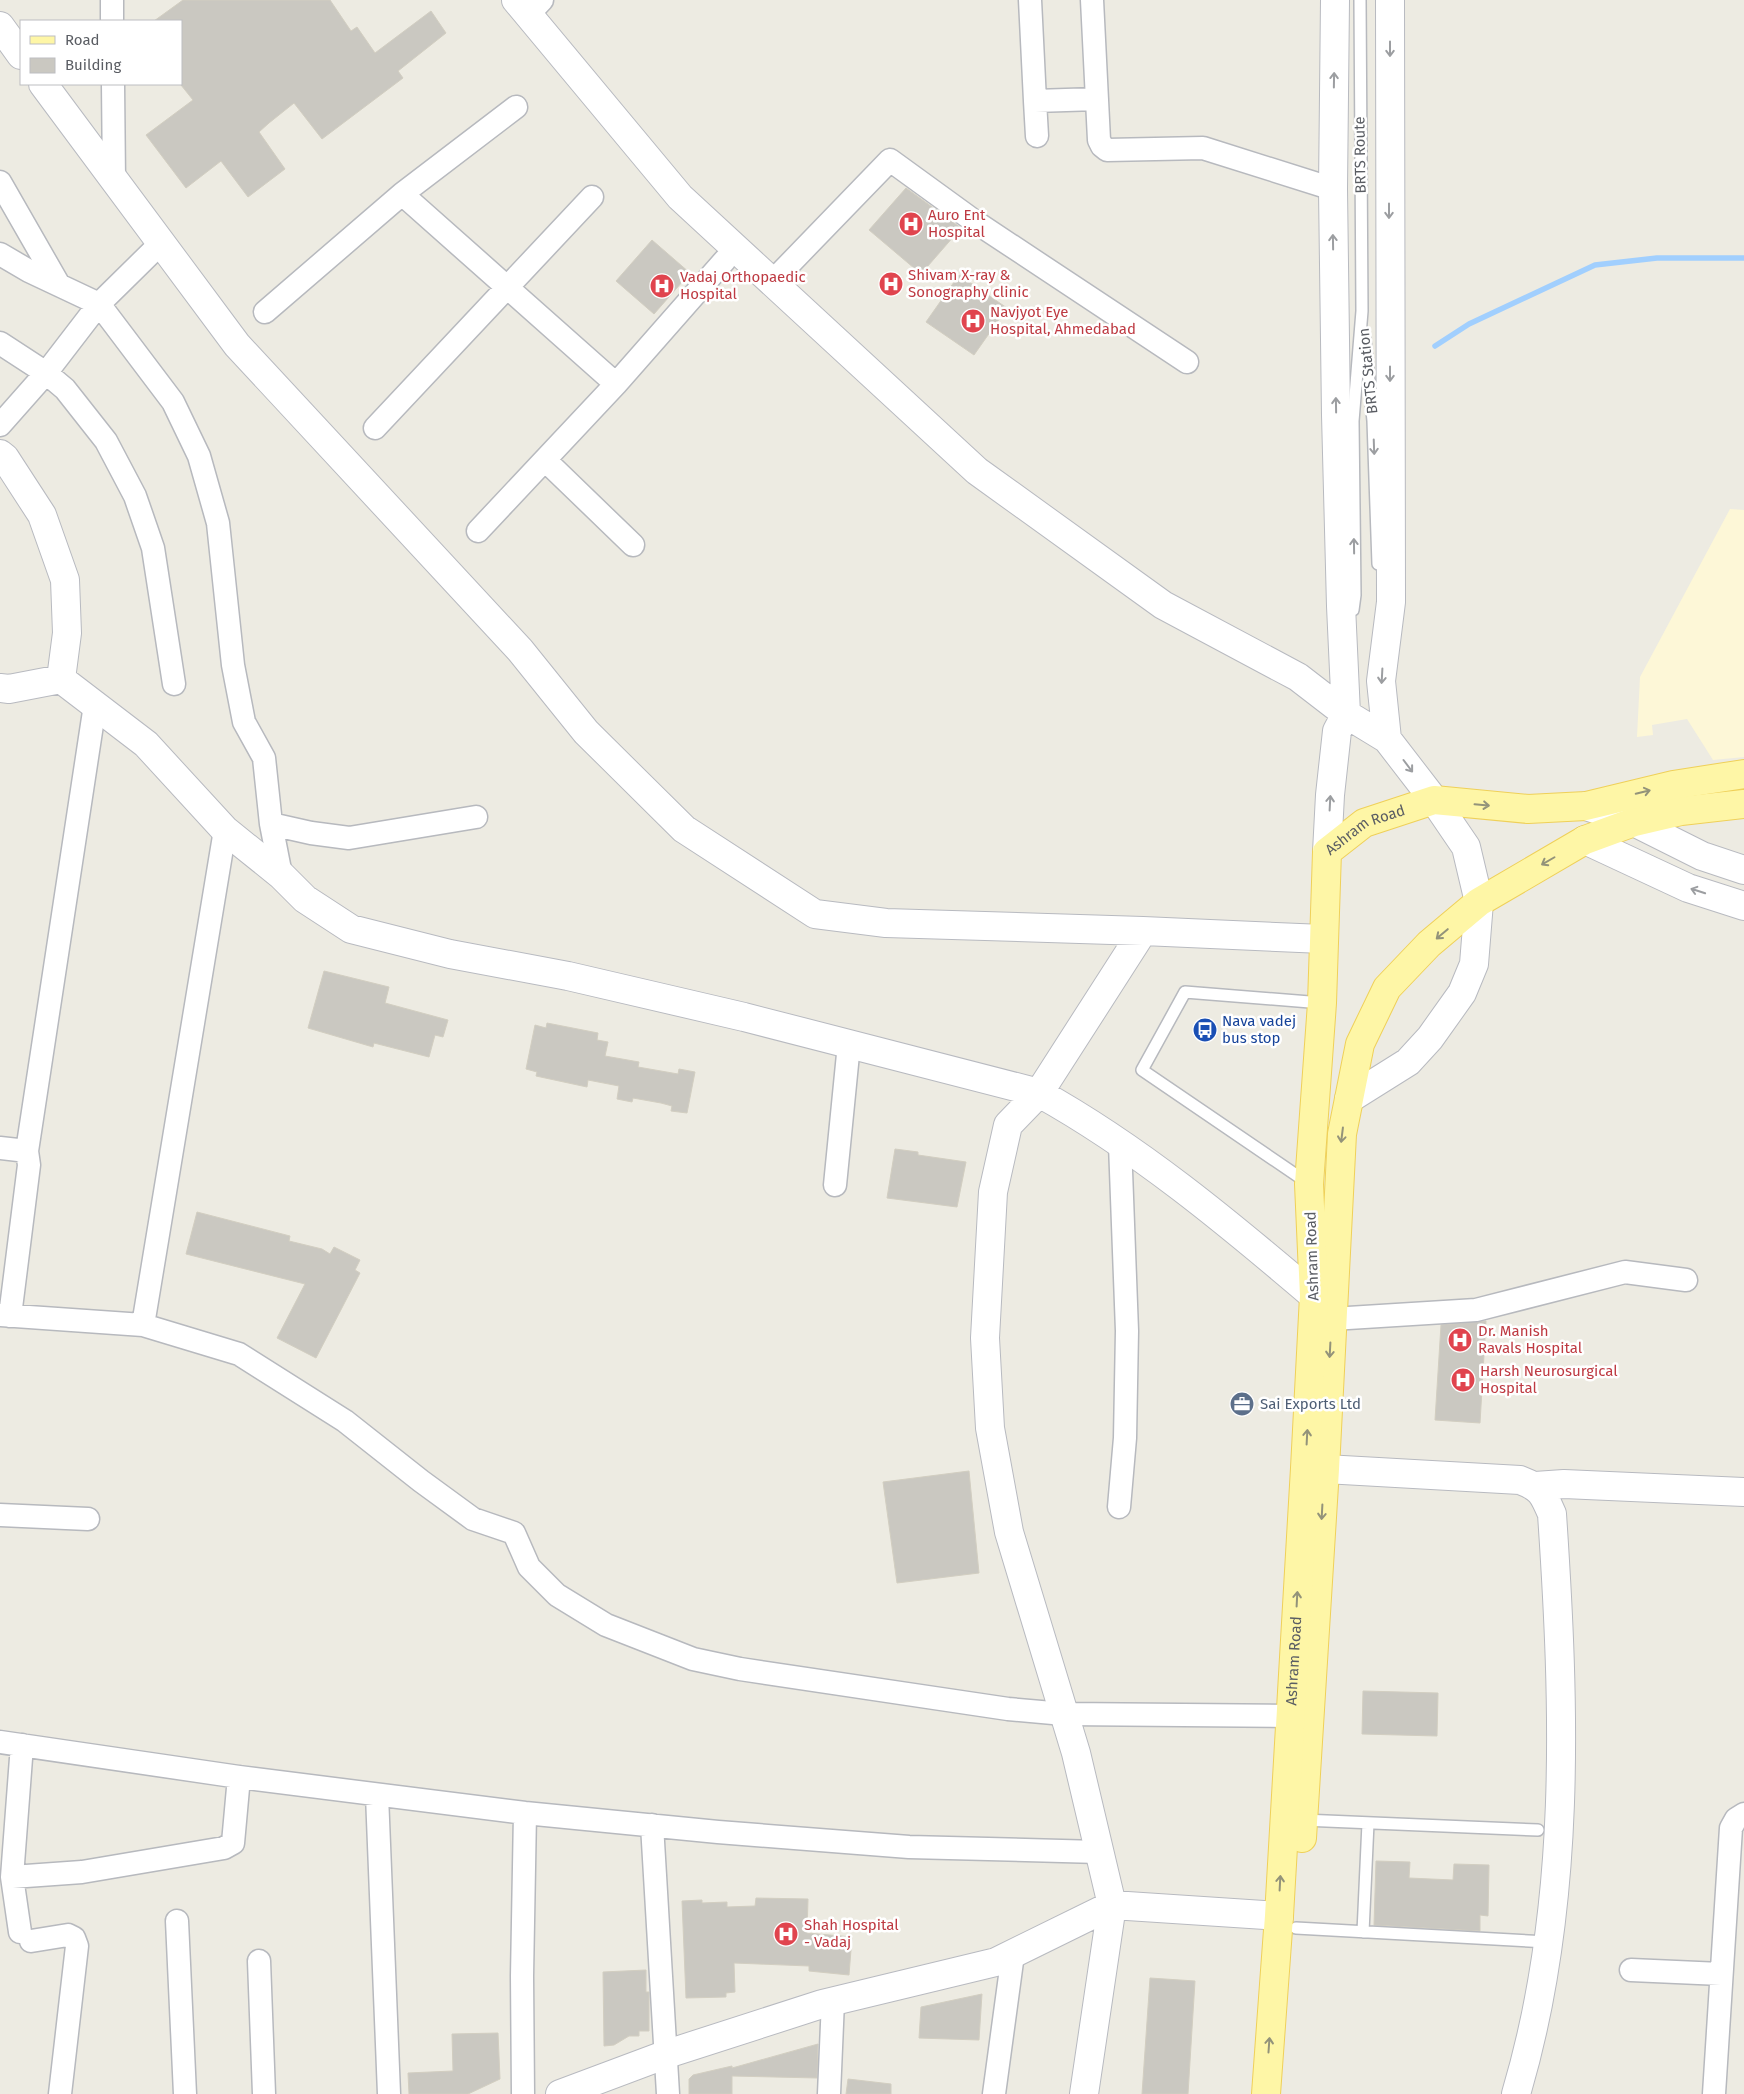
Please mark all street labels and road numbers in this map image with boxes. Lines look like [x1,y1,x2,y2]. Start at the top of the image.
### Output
street label: BRTS Route [1350,116,1370,194]
street label: BRTS Station [1355,327,1381,415]
street label: Ashram Road [1322,801,1407,859]
street label: Ashram Road [1301,1211,1323,1301]
street label: Ashram Road [1282,1616,1305,1706]

